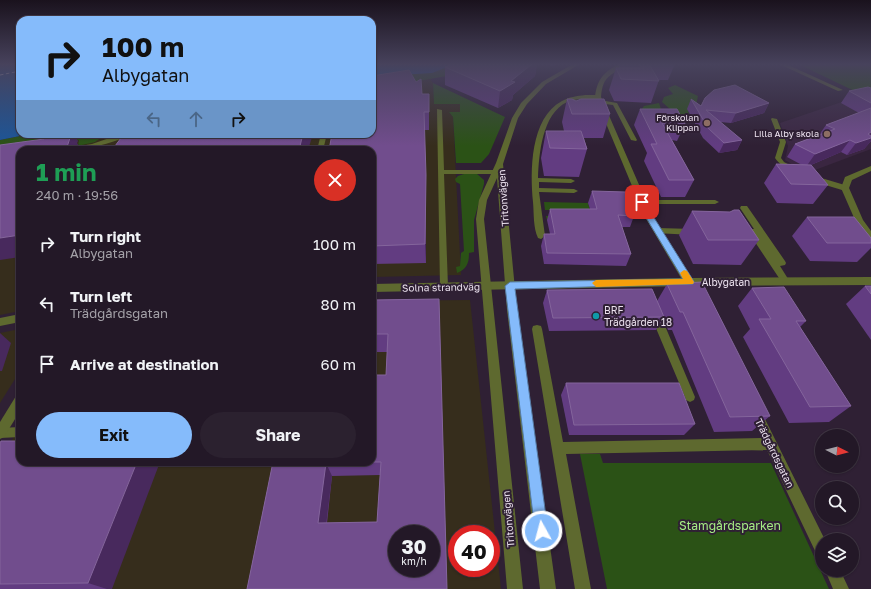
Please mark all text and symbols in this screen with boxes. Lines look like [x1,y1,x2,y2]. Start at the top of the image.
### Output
text: 100 m [102,30,184,63]
icon: right [36,32,88,84]
text: Albygatan [102,64,189,86]
icon: left [143,108,165,130]
icon: ahead [185,108,207,130]
icon: right [227,108,249,130]
place label: Förskolan Klippan [656,112,699,133]
marker: Förskolan Klippan [702,118,712,128]
place label: Lilla Alby skola [754,128,819,139]
marker: Lilla Alby skola [822,129,832,139]
text: 1 min [36,157,96,186]
button: close [314,159,356,201]
street label: Tritonvägen [495,169,511,227]
pin [625,185,659,219]
text: 240 m · 19:56 [36,187,118,203]
icon: arrive [631,191,653,213]
text: Turn right [70,227,141,245]
icon: right [36,233,58,255]
text: 100 m [313,235,356,253]
text: Albygatan [70,245,133,261]
street label: Albygatan [702,276,750,288]
street label: Solna strandväg [402,280,480,294]
text: Turn left [70,287,132,305]
icon: left [36,293,58,315]
text: 80 m [321,295,356,313]
place label: BRF Trädgården 18 [604,304,672,328]
text: Trädgårdsgatan [70,305,168,321]
marker: BRF Trädgården 18 [591,311,601,321]
icon: arrive [36,353,58,375]
text: Arrive at destination [70,355,219,373]
text: 60 m [321,355,356,373]
button: Exit [36,412,192,458]
button: Share [200,412,356,458]
street label: Trädgårdsgatan [753,416,797,490]
north arrow [815,429,859,473]
map controls [815,429,859,577]
button: search [815,481,859,525]
street label: Tritonvägen [500,490,516,548]
position arrow [521,510,563,552]
park label: Stamgårdsparken [679,518,781,533]
speed limit sign: 40 [448,525,500,577]
button: layers [815,533,859,577]
text: 30 [401,534,427,558]
text: km/h [401,555,427,567]

